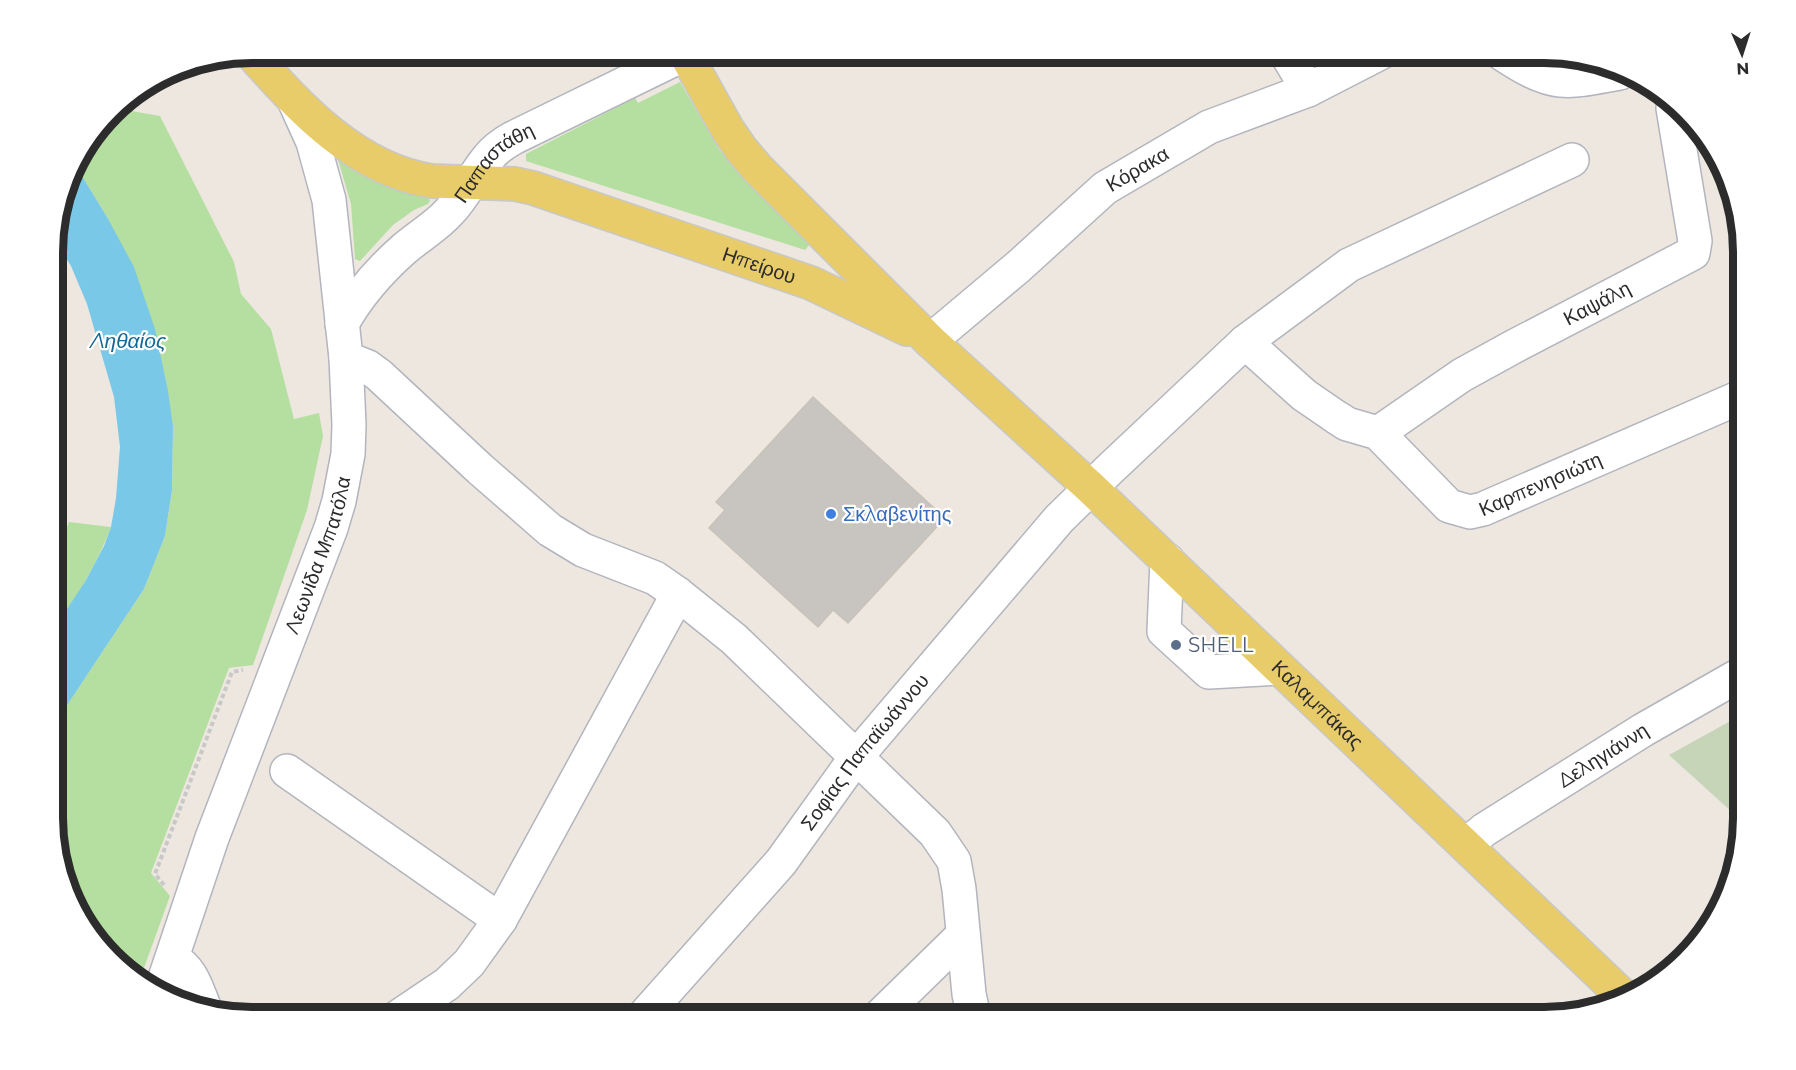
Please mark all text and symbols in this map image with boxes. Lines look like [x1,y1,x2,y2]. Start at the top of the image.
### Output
north arrow [1712,24,1772,84]
text: N [1736,59,1750,78]
street label: Παπαστάθη [449,118,538,207]
street label: Κόρακα [1102,141,1173,197]
street label: Ηπείρου [719,242,799,289]
street label: Καψάλη [1559,276,1635,331]
water label: Ληθαίος [88,328,167,353]
street label: Καρπενησιώτη [1475,447,1606,521]
street label: Λεωνίδα Μπατόλα [280,474,355,637]
place label: Σκλαβενίτης [843,502,952,526]
marker: Σκλαβενίτης [824,507,838,521]
place label: SHELL [1188,633,1254,657]
marker: SHELL [1169,638,1183,652]
street label: Καλαμπάκας [1267,655,1369,754]
street label: Σοφίας Παπαϊωάννου [796,669,934,835]
street label: Δεληγιάννη [1553,718,1653,793]

